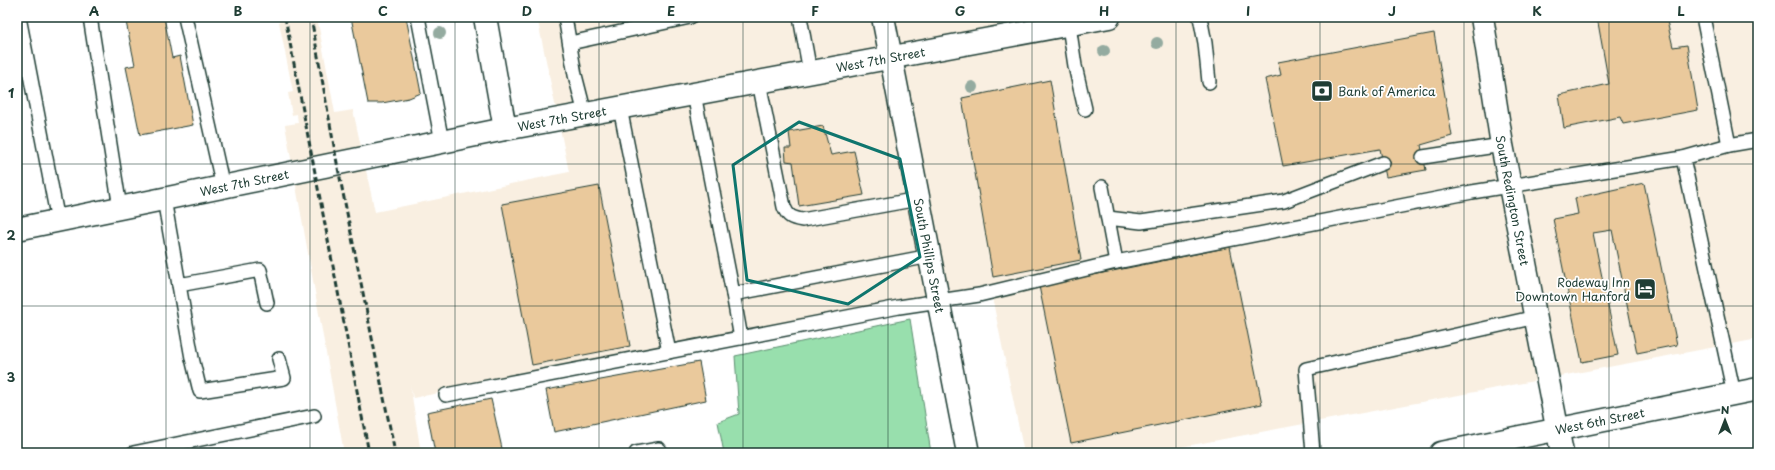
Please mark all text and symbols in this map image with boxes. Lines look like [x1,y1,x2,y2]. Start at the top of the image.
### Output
text: A [89,1,99,20]
text: B [234,1,243,20]
text: C [378,1,388,20]
text: D [522,1,532,20]
text: E [667,1,675,20]
text: F [811,1,819,20]
text: G [955,1,965,20]
text: H [1099,1,1109,20]
text: I [1246,1,1250,20]
text: J [1388,1,1396,20]
text: K [1532,1,1542,20]
text: L [1677,1,1685,20]
street label: West 7th Street [834,42,927,76]
bank icon: Bank of America [1309,78,1335,104]
place label: Bank of America [1338,82,1436,100]
text: 1 [8,83,14,102]
street label: West 7th Street [516,101,608,136]
street label: South Redington Street [1492,134,1534,267]
street label: West 7th Street [198,165,290,200]
street label: South Phillips Street [910,197,949,314]
text: 2 [6,225,16,244]
place label: Rodeway Inn Downtown Hanford [1515,273,1630,305]
hotel icon: Rodeway Inn Downtown Hanford [1632,276,1658,302]
text: 3 [7,367,16,386]
north arrow [1705,400,1745,440]
text: N [1721,401,1730,418]
street label: West 6th Street [1554,403,1646,439]

